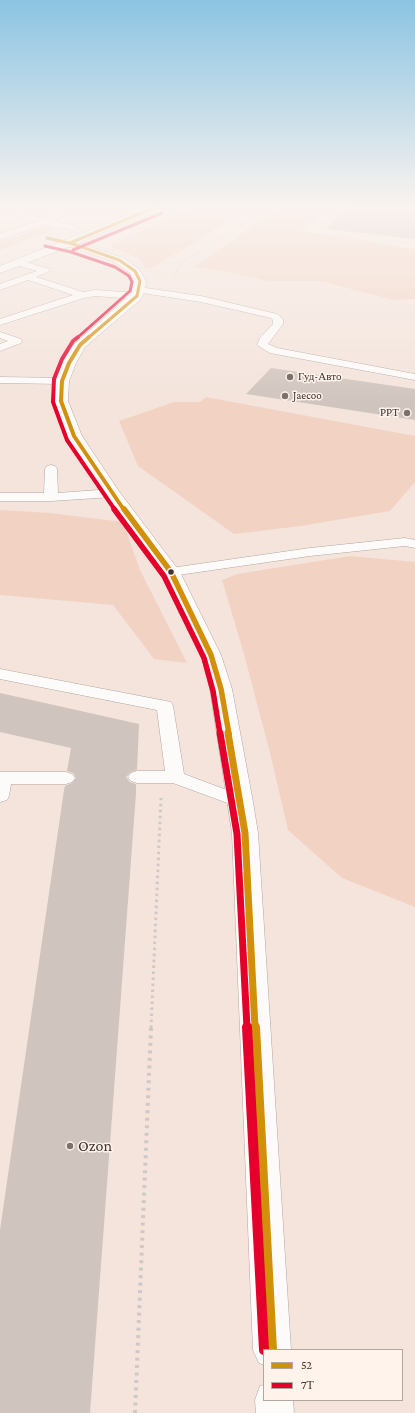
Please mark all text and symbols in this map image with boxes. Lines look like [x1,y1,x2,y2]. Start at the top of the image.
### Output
place label: Гуд-Авто [298,370,341,384]
marker: Гуд-Авто [285,372,295,382]
place label: Jaecoo [293,389,322,403]
marker: Jaecoo [280,391,290,401]
place label: РРТ [380,406,399,420]
marker: РРТ [402,408,412,418]
unlabelled marker [166,567,176,577]
place label: Ozon [78,1136,112,1156]
marker: Ozon [65,1141,75,1151]
legend [263,1349,403,1401]
text: 52 [301,1358,312,1372]
text: 7Т [301,1378,314,1392]

